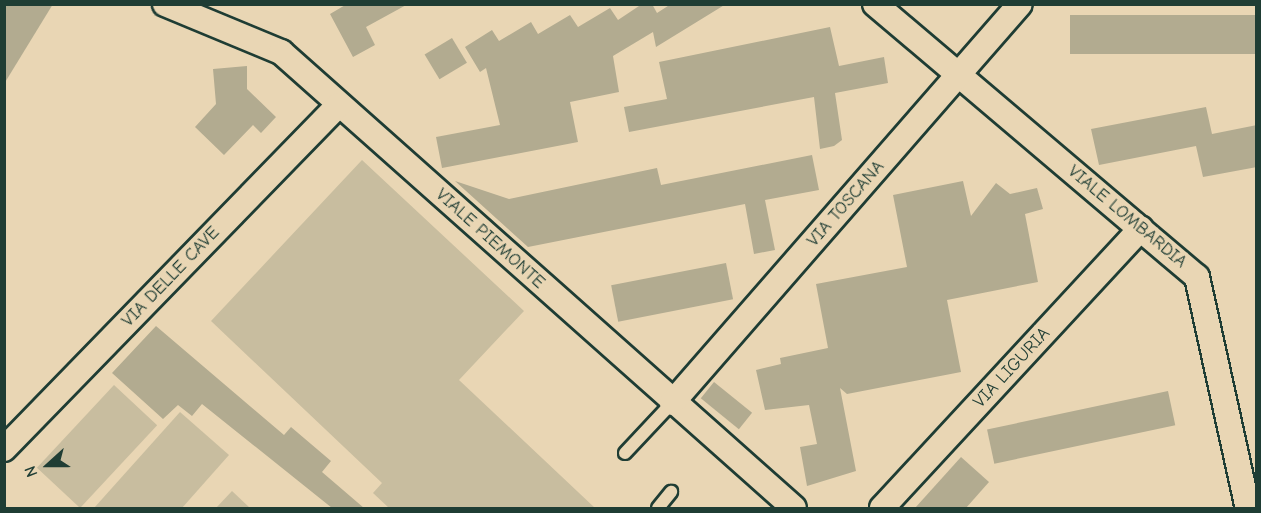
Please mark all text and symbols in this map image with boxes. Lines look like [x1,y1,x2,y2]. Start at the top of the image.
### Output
street label: VIA TOSCANA [803,157,889,251]
street label: VIALE LOMBARDIA [1063,161,1191,273]
street label: VIALE PIEMONTE [431,184,549,294]
street label: VIA DELLE CAVE [118,222,224,332]
street label: VIA LIGURIA [969,323,1055,413]
north arrow [18,435,78,495]
text: N [21,463,41,480]

